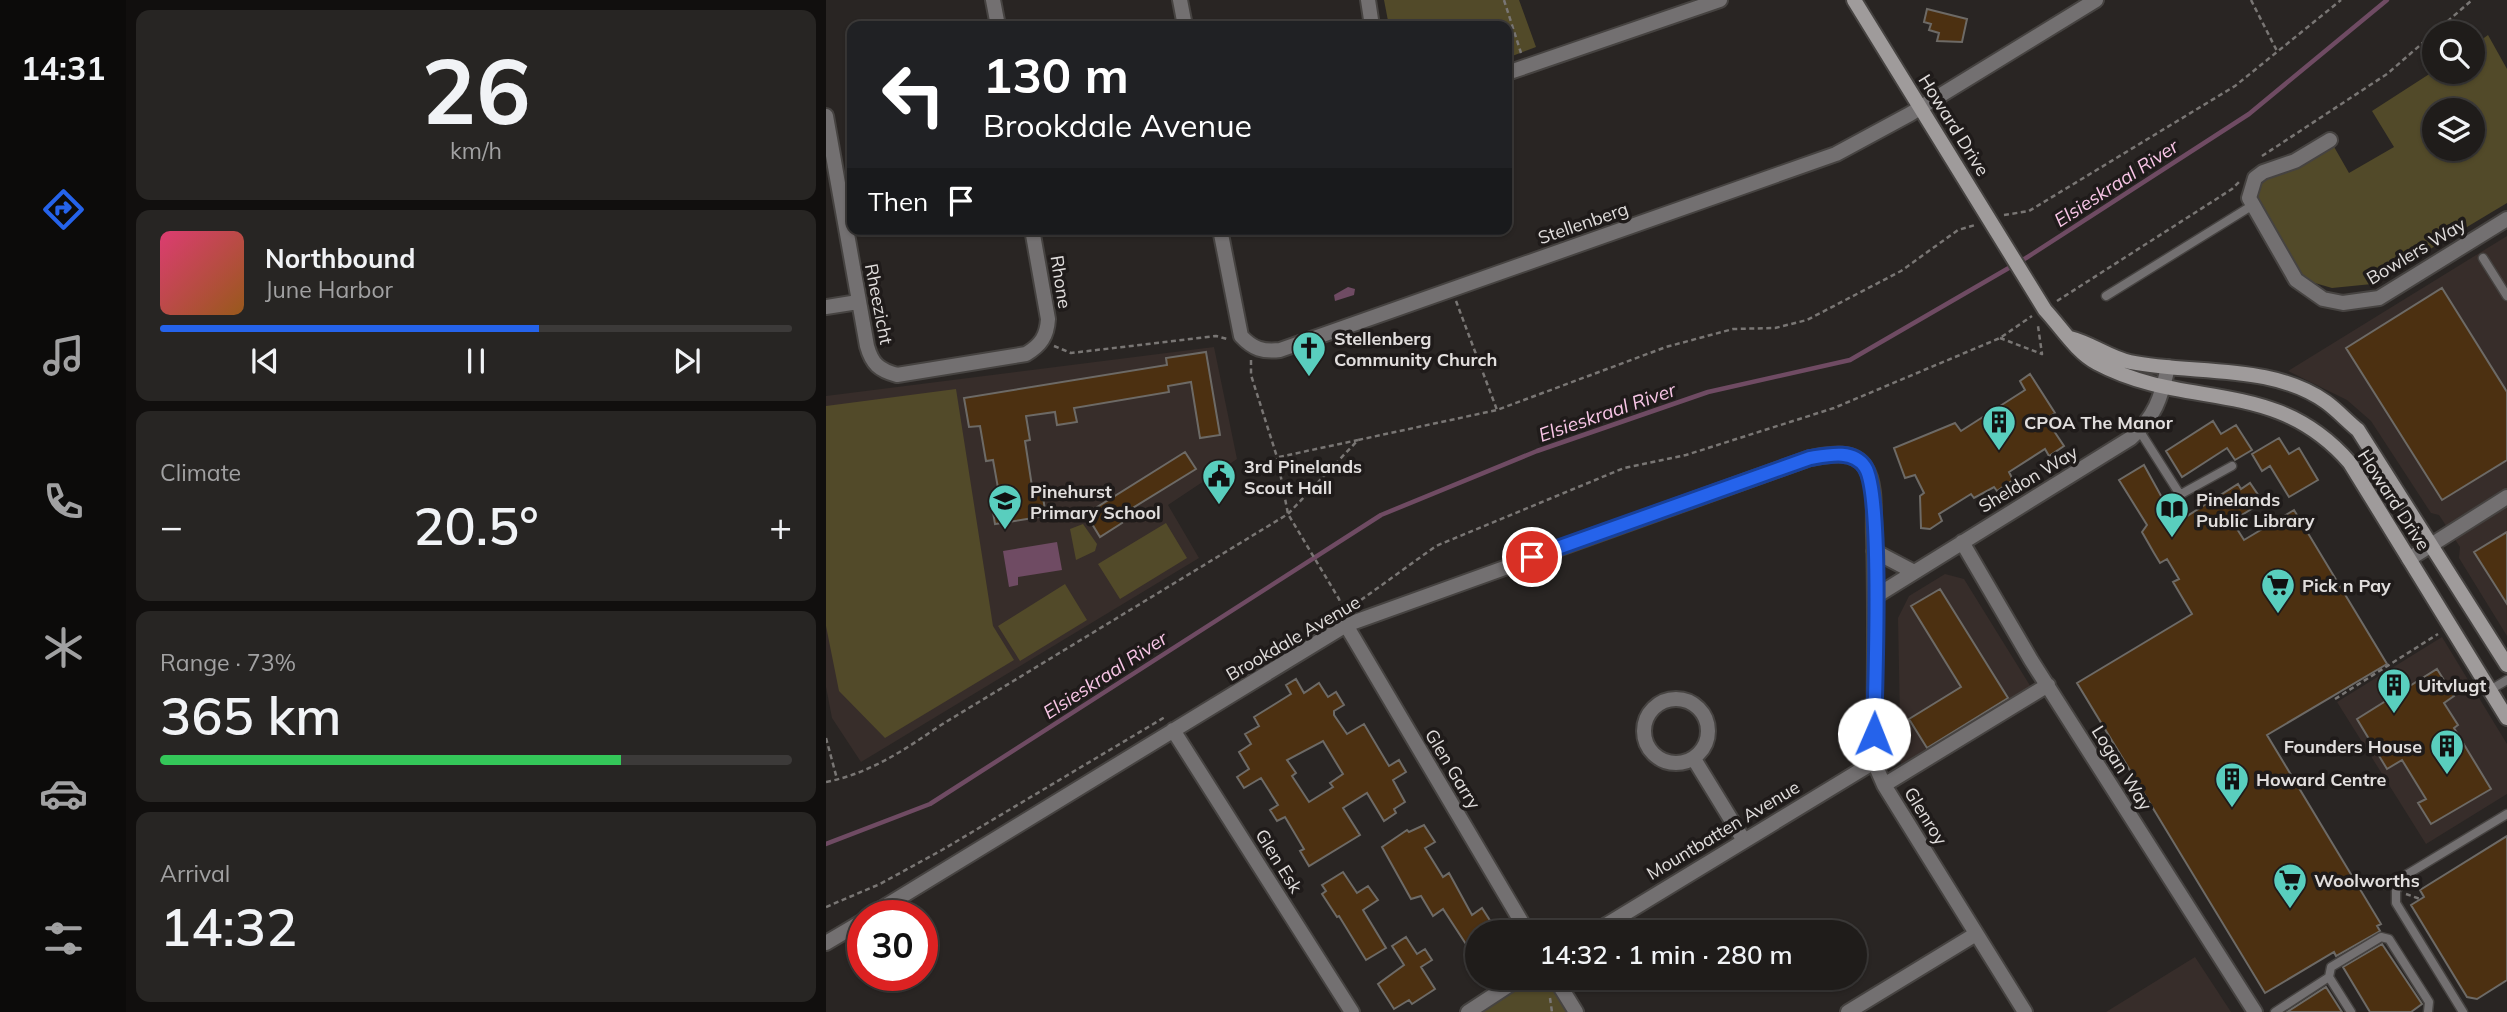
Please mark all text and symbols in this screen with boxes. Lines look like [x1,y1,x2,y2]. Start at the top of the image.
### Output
map controls [2422,21,2485,161]
button: search [2422,21,2485,84]
text: 26 [421,33,531,147]
text: 130 m [983,44,1129,105]
text: 14:31 [21,48,105,88]
icon: left [868,49,959,140]
street label: Howard Drive [1914,70,1994,180]
button: layers [2422,98,2485,161]
text: Brookdale Avenue [983,105,1252,145]
water label: Elsieskraal River [2049,133,2183,232]
text: km/h [450,136,502,165]
icon: arrive [942,182,980,220]
icon: directions [39,185,88,234]
text: Then [868,185,928,218]
street label: Stellenberg [1535,197,1631,249]
street label: Bowlers Way [2362,212,2470,290]
text: Northbound [265,242,415,275]
street label: Rhone [1045,254,1077,310]
street label: Rheezicht [860,262,898,346]
text: June Harbor [265,275,393,304]
place label: Stellenberg Community Church [1334,327,1497,371]
church icon: Stellenberg Community Church [1290,329,1328,378]
icon: music [39,331,88,380]
icon: previous [246,342,284,380]
icon: pause [457,342,495,380]
icon: next [668,342,706,380]
water label: Elsieskraal River [1535,377,1680,447]
building icon: CPOA The Manor [1980,403,2018,452]
place label: CPOA The Manor [2024,411,2174,434]
street label: Sheldon Way [1974,440,2082,518]
street label: Howard Drive [2353,445,2435,555]
place label: 3rd Pinelands Scout Hall [1244,455,1362,499]
public building icon: 3rd Pinelands Scout Hall [1200,457,1238,506]
text: Climate [160,458,241,487]
icon: phone [39,477,88,526]
place label: Pinehurst Primary School [1030,480,1161,524]
school or university icon: Pinehurst Primary School [986,482,1024,531]
place label: Pinelands Public Library [2196,488,2315,532]
library icon: Pinelands Public Library [2153,490,2191,539]
text: 20.5° [413,493,539,558]
text: − [160,502,183,550]
text: + [769,502,792,550]
pin [1502,527,1562,587]
icon: arrive [1513,538,1551,576]
supermarket icon: Pick n Pay [2259,566,2297,615]
place label: Pick n Pay [2302,574,2391,597]
street label: Brookdale Avenue [1222,590,1364,686]
icon: climate [39,623,88,672]
water label: Elsieskraal River [1038,625,1172,724]
text: Range · 73% [160,648,296,677]
building icon: Uitvlugt [2375,666,2413,715]
place label: Uitvlugt [2418,674,2486,697]
text: 365 km [160,683,341,748]
position arrow [1837,697,1911,771]
street label: Logan Way [2087,721,2157,815]
street label: Glen Garry [1420,725,1486,814]
building icon: Founders House [2428,727,2466,776]
place label: Founders House [2284,735,2422,758]
building icon: Howard Centre [2213,760,2251,809]
place label: Howard Centre [2256,768,2386,791]
icon: car [39,769,88,818]
street label: Mountbatten Avenue [1642,775,1804,885]
street label: Glenroy [1899,783,1953,850]
street label: Glen Esk [1250,825,1308,898]
text: Arrival [160,859,230,888]
supermarket icon: Woolworths [2271,861,2309,910]
place label: Woolworths [2314,869,2420,892]
text: 14:32 [160,894,297,959]
speed limit sign: 30 [847,900,938,991]
icon: filters [39,914,88,963]
text: 14:32 · 1 min · 280 m [1539,938,1793,971]

